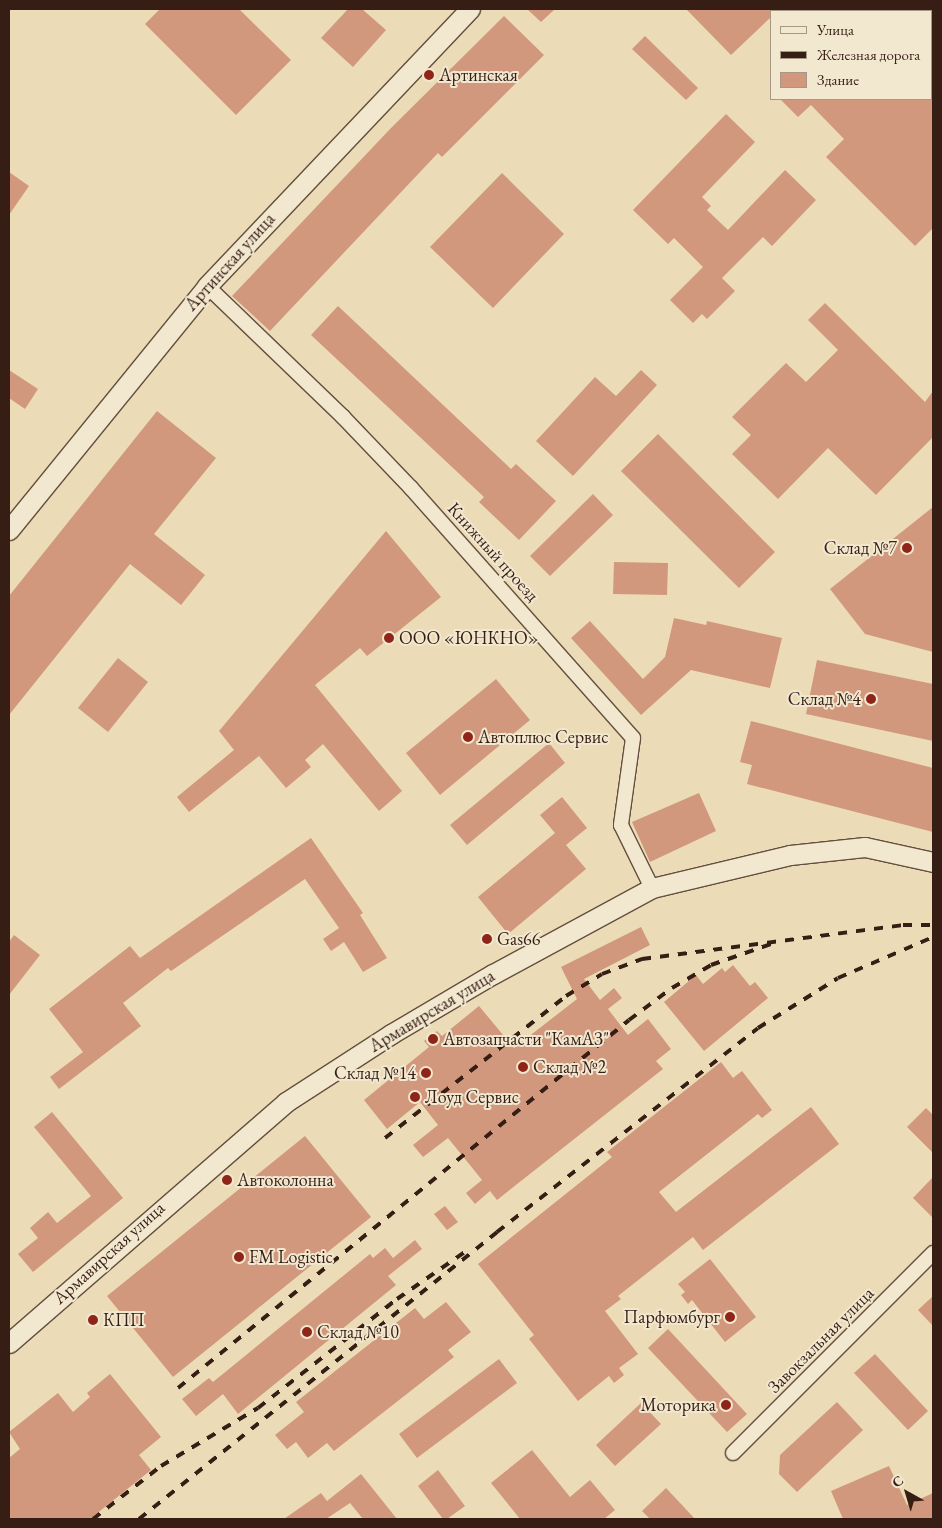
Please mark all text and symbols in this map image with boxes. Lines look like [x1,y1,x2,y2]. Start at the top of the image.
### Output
legend [770,10,932,100]
text: Улица [817,20,854,39]
text: Железная дорога [817,45,920,64]
place label: Артинская [439,64,518,86]
marker: Артинская [423,69,435,81]
text: Здание [817,70,859,89]
street label: Артинская улица [180,209,280,315]
street label: Книжный проезд [443,498,543,606]
place label: Склад №7 [824,537,897,559]
marker: Склад №7 [901,542,913,554]
place label: ООО «ЮНКНО» [399,627,539,649]
marker: ООО «ЮНКНО» [383,632,395,644]
place label: Склад №4 [788,688,861,710]
marker: Склад №4 [865,693,877,705]
place label: Автоплюс Сервис [478,726,608,748]
marker: Автоплюс Сервис [462,731,474,743]
place label: Gas66 [497,928,540,950]
marker: Gas66 [481,933,493,945]
street label: Армавирская улица [365,965,499,1057]
place label: Автозапчасти "КамАЗ" [443,1028,609,1050]
marker: Автозапчасти "КамАЗ" [427,1033,439,1045]
place label: Склад №2 [533,1056,606,1078]
marker: Склад №2 [517,1061,529,1073]
place label: Склад №14 [334,1062,416,1084]
marker: Склад №14 [420,1067,432,1079]
place label: Лоуд Сервис [425,1086,519,1108]
marker: Лоуд Сервис [409,1091,421,1103]
place label: Автоколонна [237,1169,334,1191]
marker: Автоколонна [221,1174,233,1186]
street label: Армавирская улица [49,1197,169,1309]
place label: FM Logistic [249,1246,333,1268]
marker: FM Logistic [233,1251,245,1263]
street label: Завокзальная улица [763,1282,879,1398]
place label: Парфюмбург [623,1306,720,1328]
place label: КПП [103,1309,145,1331]
marker: Парфюмбург [724,1311,736,1323]
marker: КПП [87,1314,99,1326]
place label: Склад №10 [317,1321,399,1343]
marker: Склад №10 [301,1326,313,1338]
place label: Моторика [641,1394,716,1416]
marker: Моторика [720,1399,732,1411]
north arrow [882,1468,932,1518]
text: С [888,1471,907,1491]

